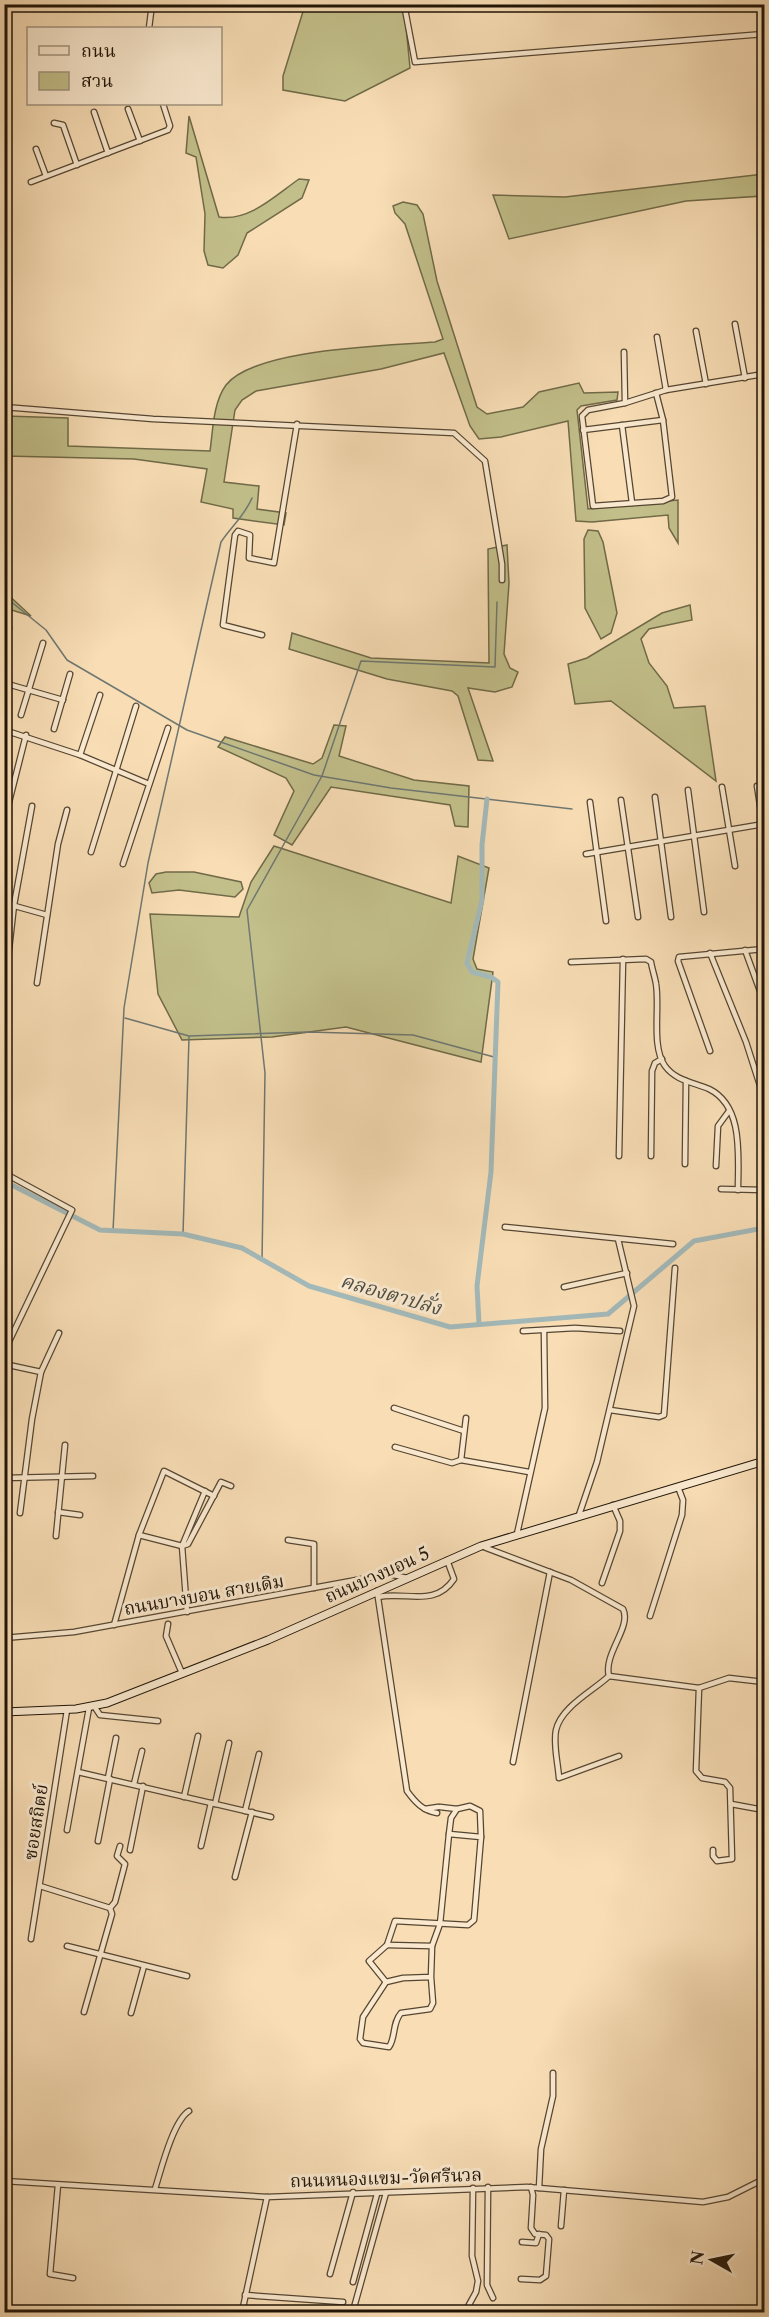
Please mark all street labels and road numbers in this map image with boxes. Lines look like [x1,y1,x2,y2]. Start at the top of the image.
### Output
street label: ถนนบางบอน 5 [321,1542,433,1608]
street label: ถนนบางบอน สายเดิม [122,1570,286,1620]
street label: ซอยสถิตย์ [19,1782,53,1861]
street label: ถนนหนองแขม-วัดศรีนวล [290,2164,482,2192]

